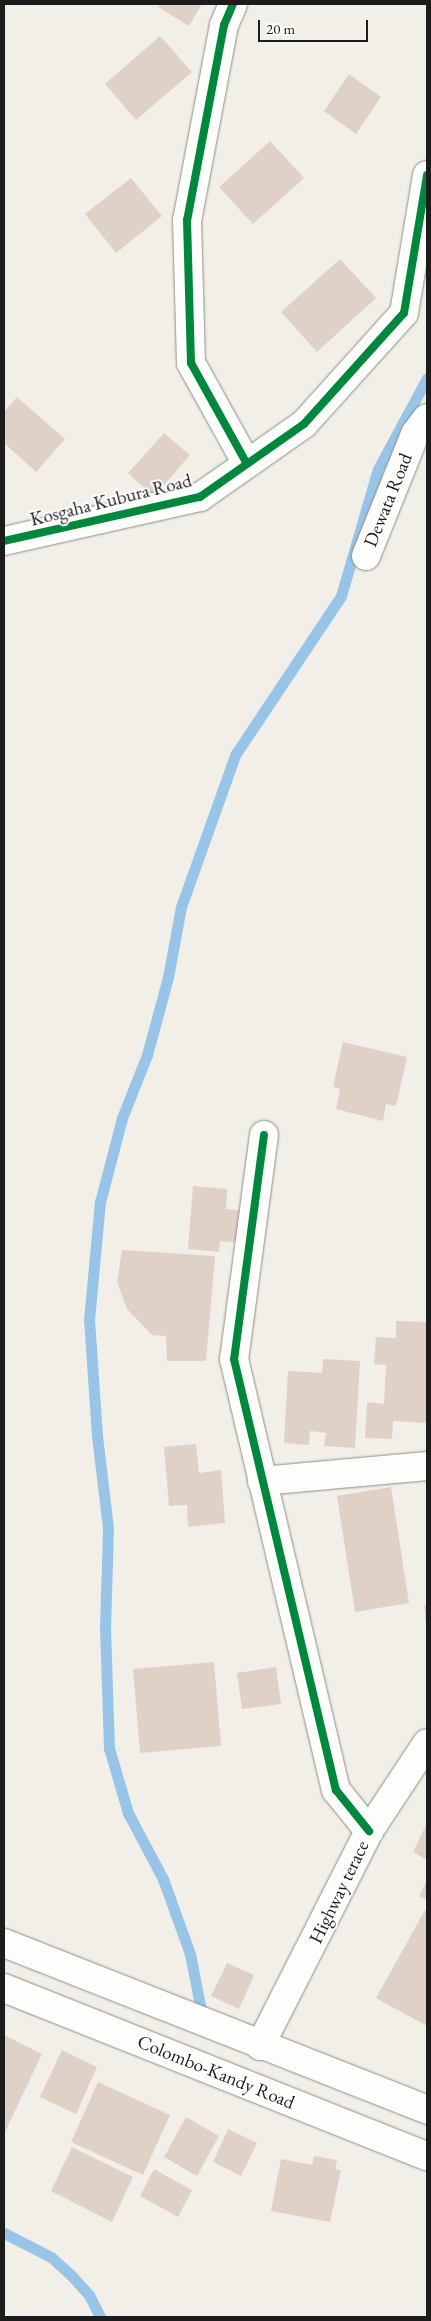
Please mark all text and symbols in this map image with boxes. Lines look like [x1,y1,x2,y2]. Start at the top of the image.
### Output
scale bar [261,10,371,42]
text: 20 m [266,19,295,38]
street label: Dewata Road [359,450,417,550]
street label: Kosgaha Kubura Road [28,469,194,531]
street label: Highway terace [304,1837,374,1947]
street label: Colombo-Kandy Road [134,2030,298,2114]

